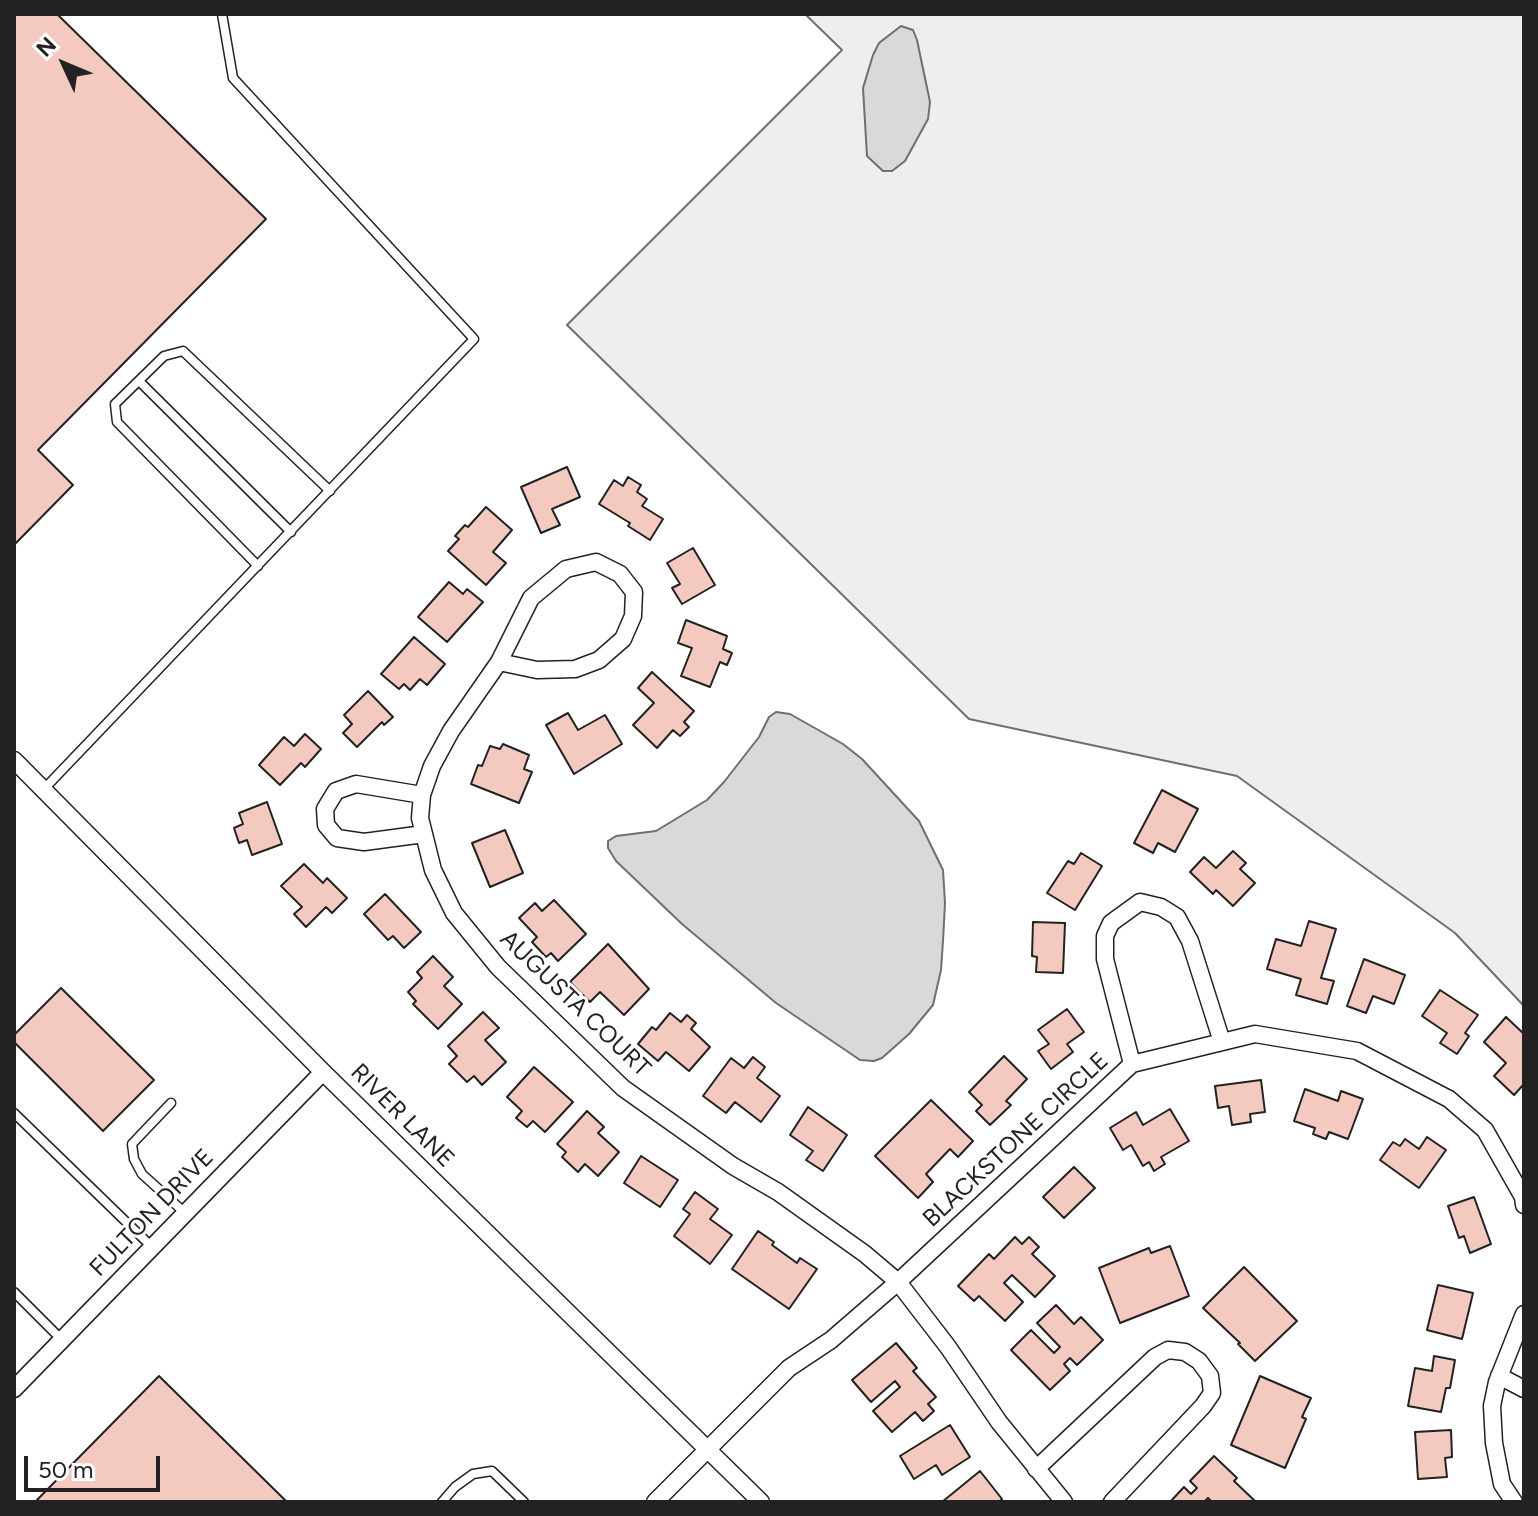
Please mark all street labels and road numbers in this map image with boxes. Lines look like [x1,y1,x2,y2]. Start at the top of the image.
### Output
street label: AUGUSTA COURT [494,925,656,1083]
street label: BLACKSTONE CIRCLE [917,1047,1115,1233]
street label: RIVER LANE [344,1058,460,1174]
street label: FULTON DRIVE [84,1143,220,1283]

